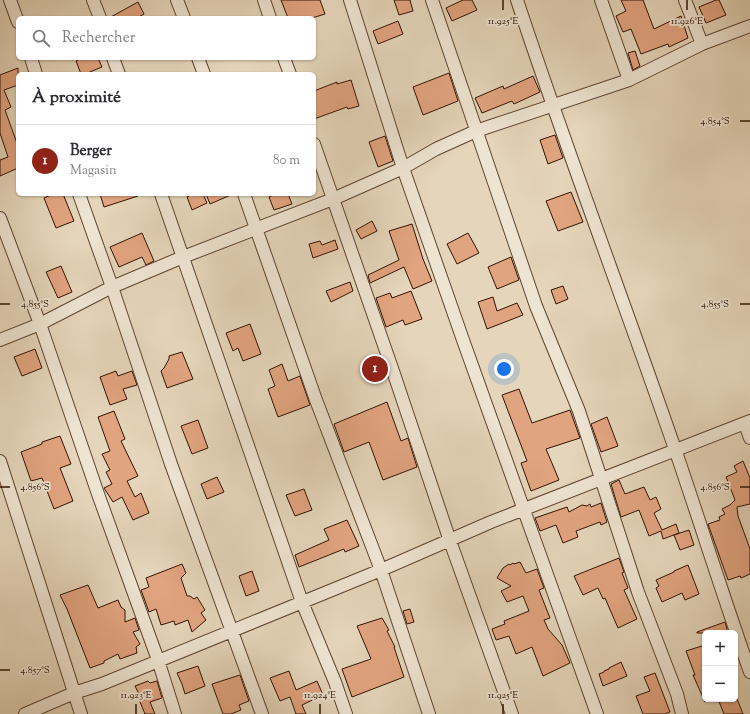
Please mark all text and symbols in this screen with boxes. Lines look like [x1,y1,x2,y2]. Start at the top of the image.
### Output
text: 11.925°E [488,14,518,29]
text: 11.926°E [671,14,703,29]
search box [16,16,316,60]
icon: search [30,27,52,49]
text: Rechercher [62,28,135,49]
text: À proximité [32,86,121,110]
text: 4.854°S [700,114,730,129]
text: Berger [70,141,112,162]
text: 1 [43,152,47,170]
text: 80 m [273,152,300,170]
text: Magasin [70,162,117,180]
text: 4.855°S [21,297,49,312]
text: 4.855°S [701,297,729,312]
pin: 1 [362,354,388,384]
your location [494,359,514,379]
text: 4.856°S [20,480,50,495]
text: 4.856°S [700,480,730,495]
map controls [702,630,738,702]
button: + [702,630,738,666]
text: 4.857°S [20,663,50,678]
button: − [702,666,738,702]
text: 11.923°E [120,688,152,703]
text: 11.924°E [304,688,336,703]
text: 11.925°E [488,688,518,703]

